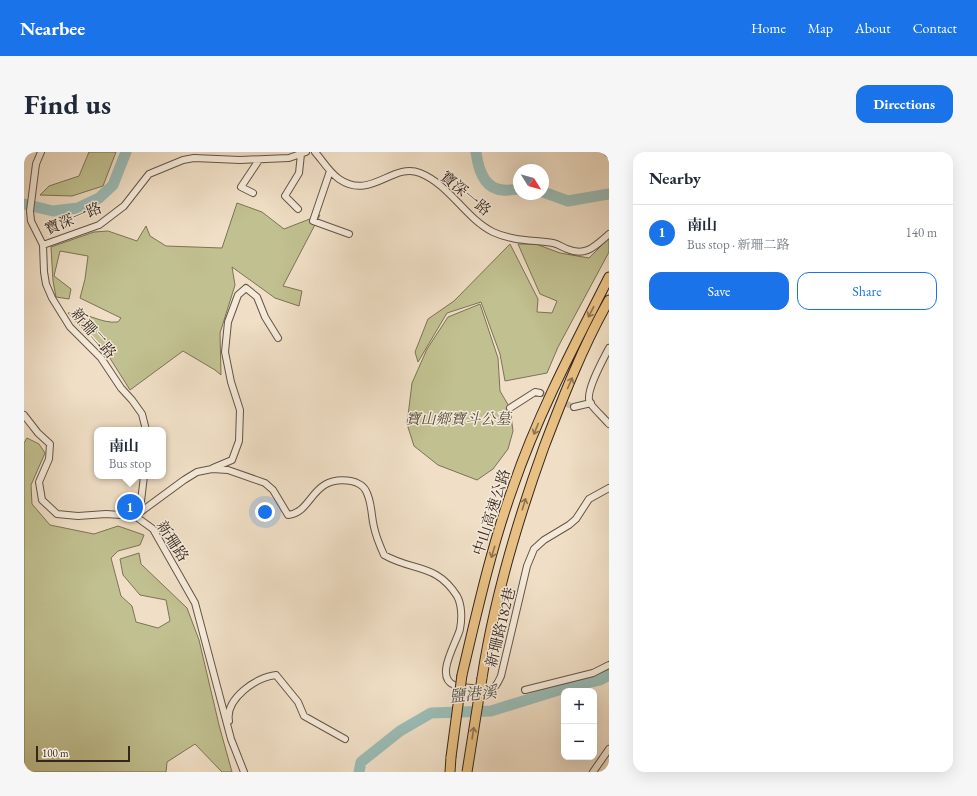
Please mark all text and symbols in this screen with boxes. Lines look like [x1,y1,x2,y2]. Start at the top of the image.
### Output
text: Nearbee [20,16,85,41]
text: Home [751,19,786,37]
text: Map [808,19,833,37]
text: About [855,19,891,37]
text: Contact [913,19,957,37]
button: Directions [856,85,953,123]
text: Find us [24,86,111,122]
north arrow [513,164,549,200]
street label: 寶深一路 [437,166,495,220]
text: Nearby [649,167,701,189]
street label: 寶深一路 [42,198,104,238]
text: 南山 [687,215,717,234]
text: 1 [659,224,665,241]
text: 140 m [906,224,937,241]
text: Bus stop · 新珊二路 [687,236,790,253]
button: Save [649,272,789,310]
button: Share [797,272,937,310]
street label: 新珊二路 [67,304,121,362]
one-way arrow [587,306,595,318]
one-way arrow [566,377,574,389]
park label: 寶山鄉寶斗公墓 [405,409,513,428]
one-way arrow [531,423,539,435]
popup [94,427,166,479]
text: 南山 [109,436,139,455]
text: Bus stop [109,455,151,472]
street label: 中山高速公路 [468,466,514,558]
pin: 1 [117,492,143,522]
one-way arrow [521,498,528,511]
your location [255,502,275,522]
street label: 新珊路 [153,517,193,565]
one-way arrow [489,545,496,558]
street label: 新珊路182巷 [481,585,519,669]
water label: 鹽港溪 [448,681,500,707]
map controls [561,688,597,760]
button: + [561,688,597,724]
button: − [561,724,597,760]
one-way arrow [469,727,477,740]
scale bar [36,744,130,763]
text: 100 m [42,746,69,760]

